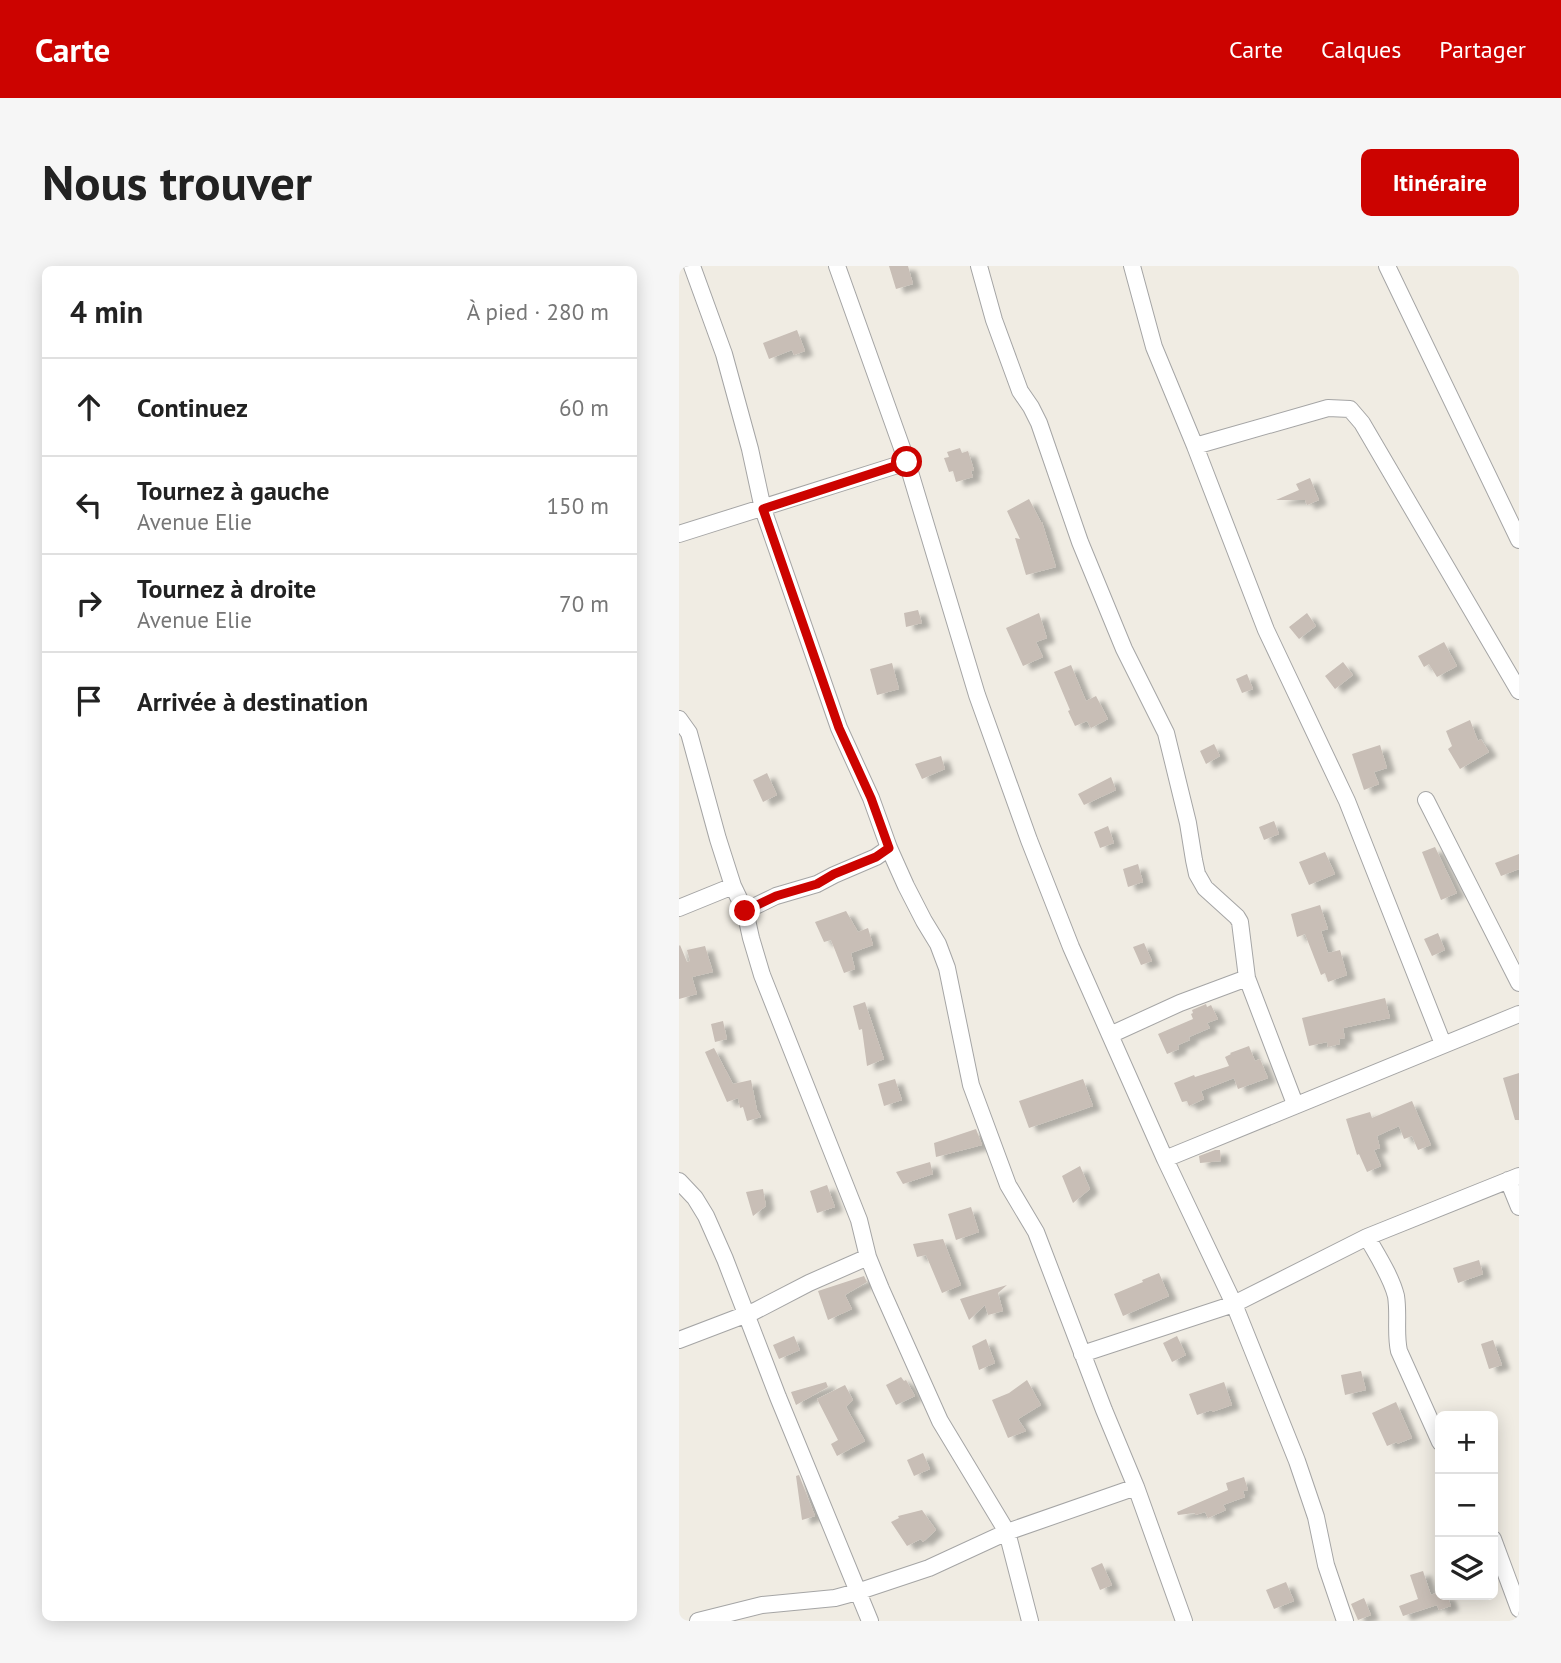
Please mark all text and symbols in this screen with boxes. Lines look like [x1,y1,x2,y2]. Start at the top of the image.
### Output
text: Carte [35,28,110,71]
text: Carte [1229,34,1283,65]
text: Calques [1321,34,1401,65]
text: Partager [1439,34,1526,65]
button: Itinéraire [1361,149,1519,216]
text: Nous trouver [42,150,312,214]
text: 4 min [70,292,143,331]
text: À pied · 280 m [467,297,609,326]
icon: ahead [70,388,108,426]
text: Continuez [137,391,248,424]
text: 60 m [559,393,609,422]
route start [891,446,922,477]
text: Tournez à gauche [137,474,329,507]
icon: left [70,486,108,524]
text: 150 m [547,491,609,520]
text: Avenue Elie [137,507,252,536]
text: Tournez à droite [137,572,316,605]
icon: right [70,584,108,622]
text: 70 m [559,589,609,618]
text: Avenue Elie [137,605,252,634]
icon: arrive [70,682,108,720]
text: Arrivée à destination [137,685,368,718]
route end [729,895,760,926]
map controls [1435,1411,1498,1600]
button: + [1435,1411,1498,1474]
button: − [1435,1474,1498,1537]
button: layers [1435,1537,1498,1600]

